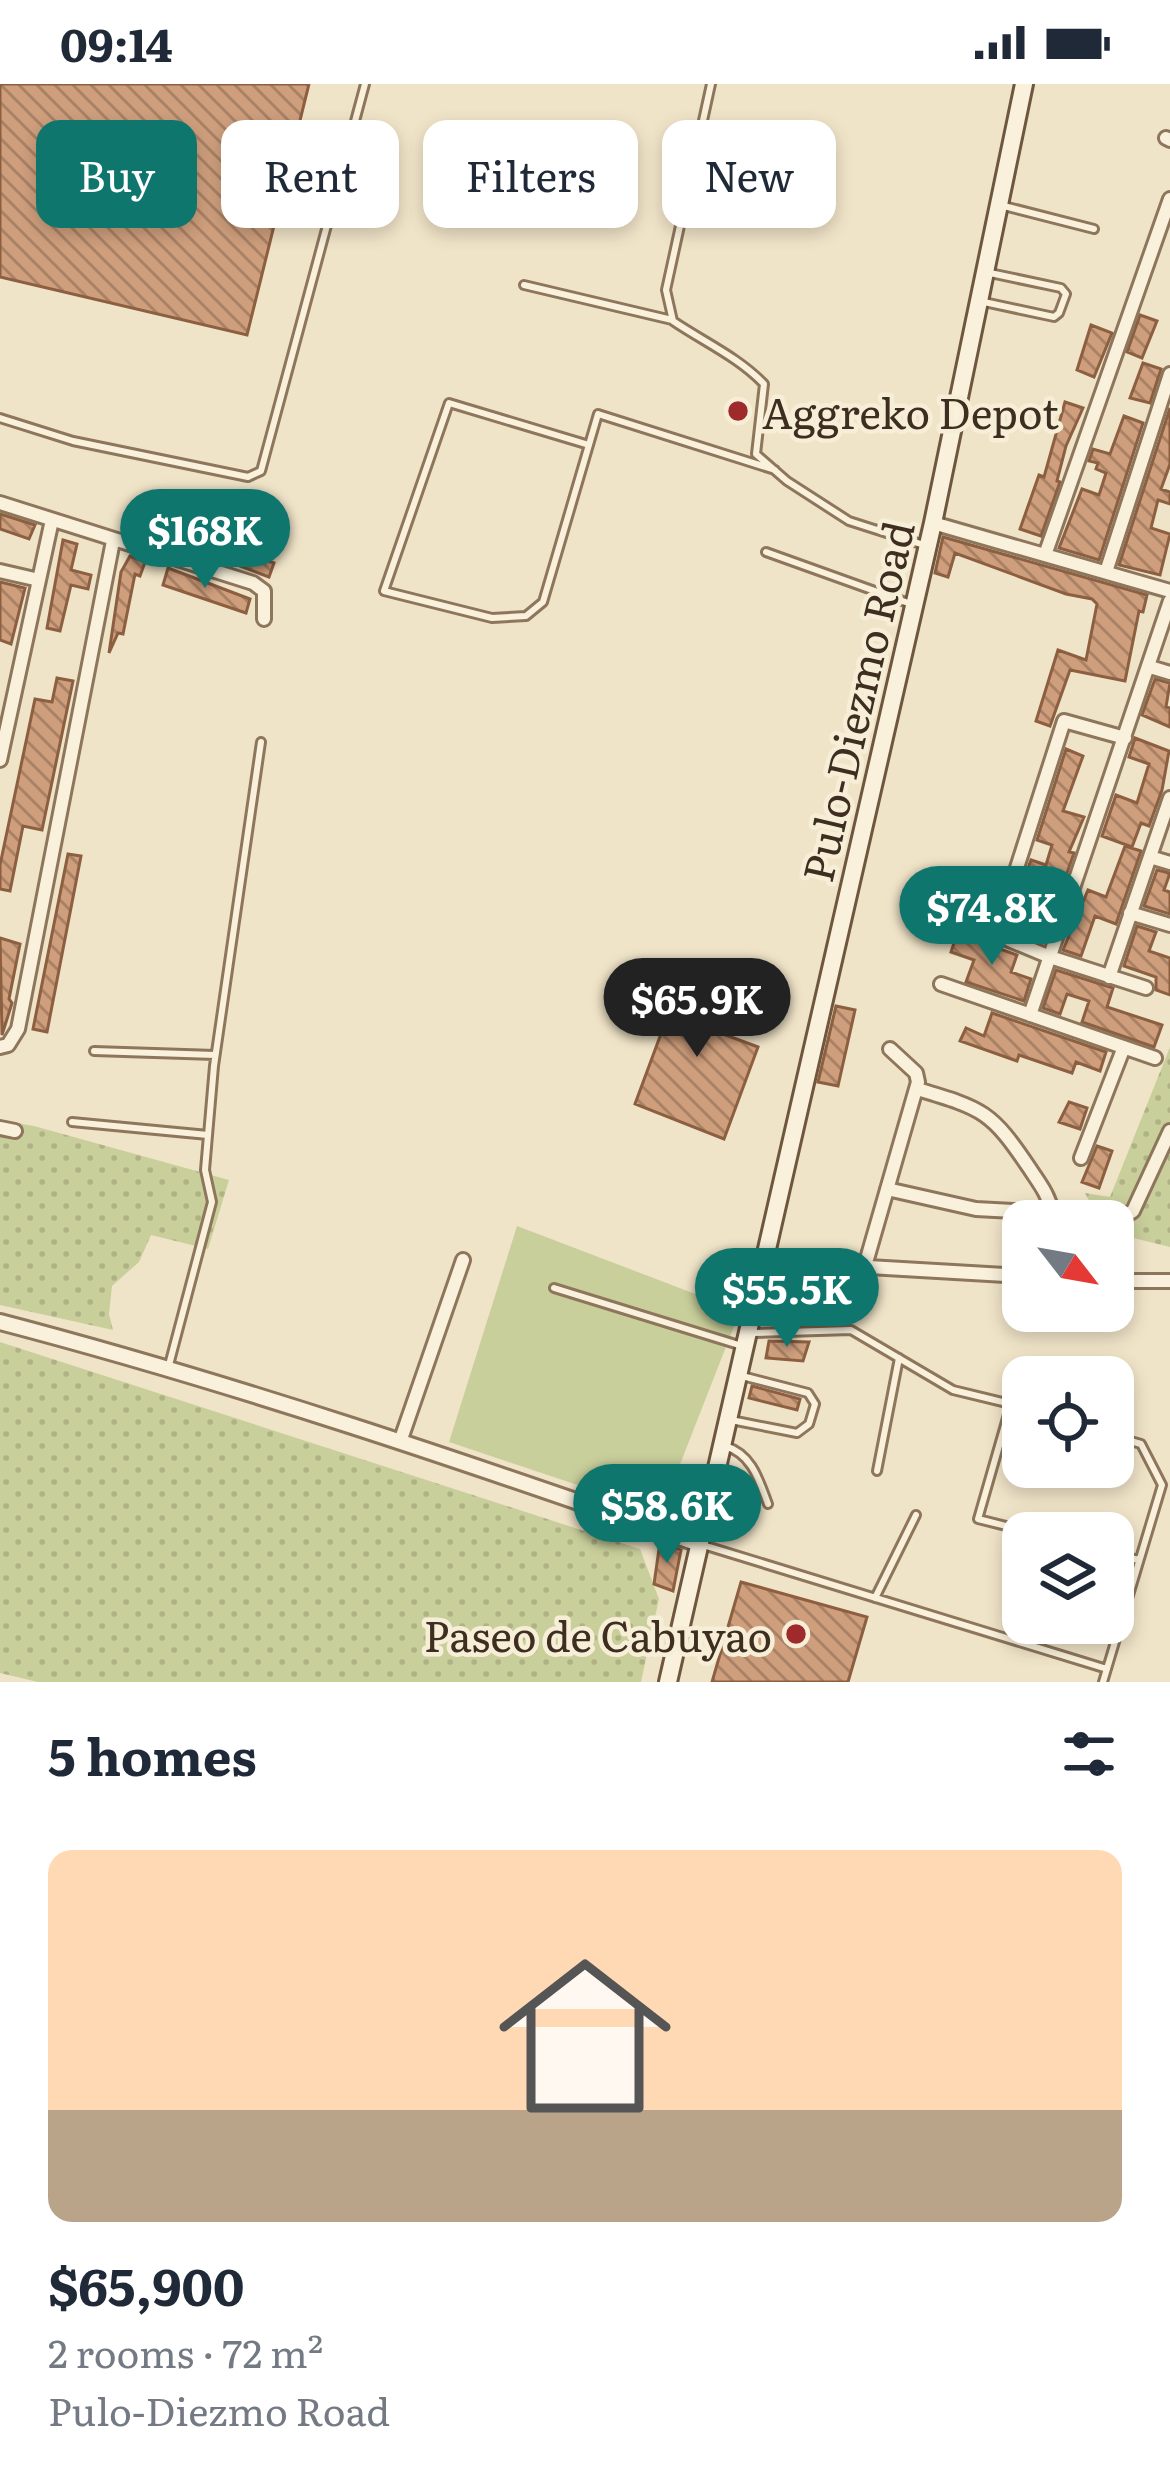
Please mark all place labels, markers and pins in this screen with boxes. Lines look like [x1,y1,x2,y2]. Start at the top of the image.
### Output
place label: Aggreko Depot [762,380,1059,442]
marker: Aggreko Depot [725,398,751,424]
pin: $168K [121,489,289,591]
pin: $74.8K [894,866,1090,968]
pin: $65.9K [599,958,795,1060]
pin: $55.5K [689,1248,885,1350]
pin: $58.6K [569,1464,765,1566]
place label: Paseo de Cabuyao [424,1603,772,1665]
marker: Paseo de Cabuyao [783,1621,809,1647]

